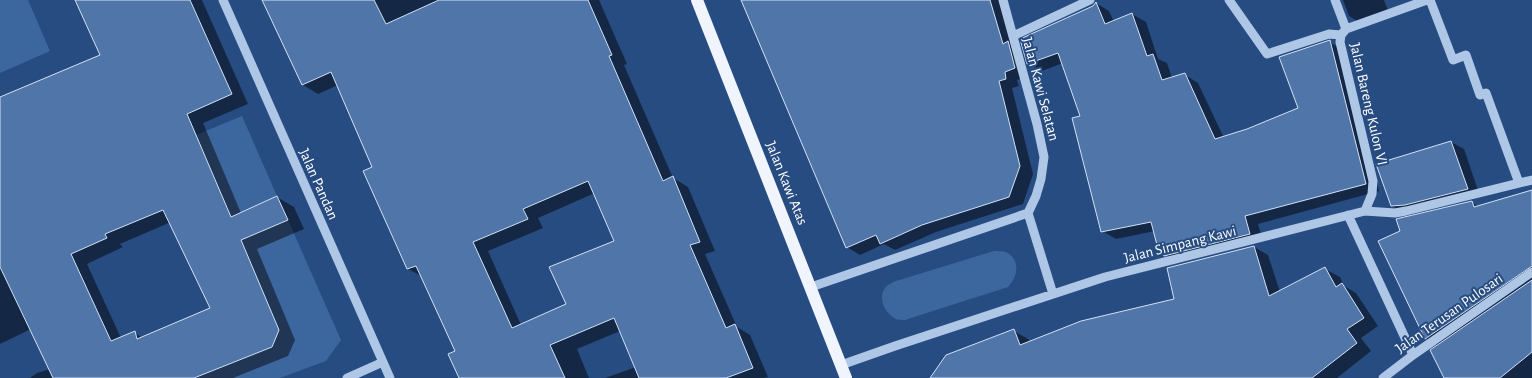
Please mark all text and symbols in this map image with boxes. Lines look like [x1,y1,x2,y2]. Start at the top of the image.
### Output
street label: Jalan Kawi Selatan [1019,36,1062,143]
street label: Jalan Bareng Kulon VI [1347,41,1390,167]
street label: Jalan Kawi Atas [763,139,810,227]
street label: Jalan Pandan [296,146,341,222]
street label: Jalan Simpang Kawi [1122,223,1238,266]
street label: Jalan Terusan Pulosari [1393,271,1506,356]

